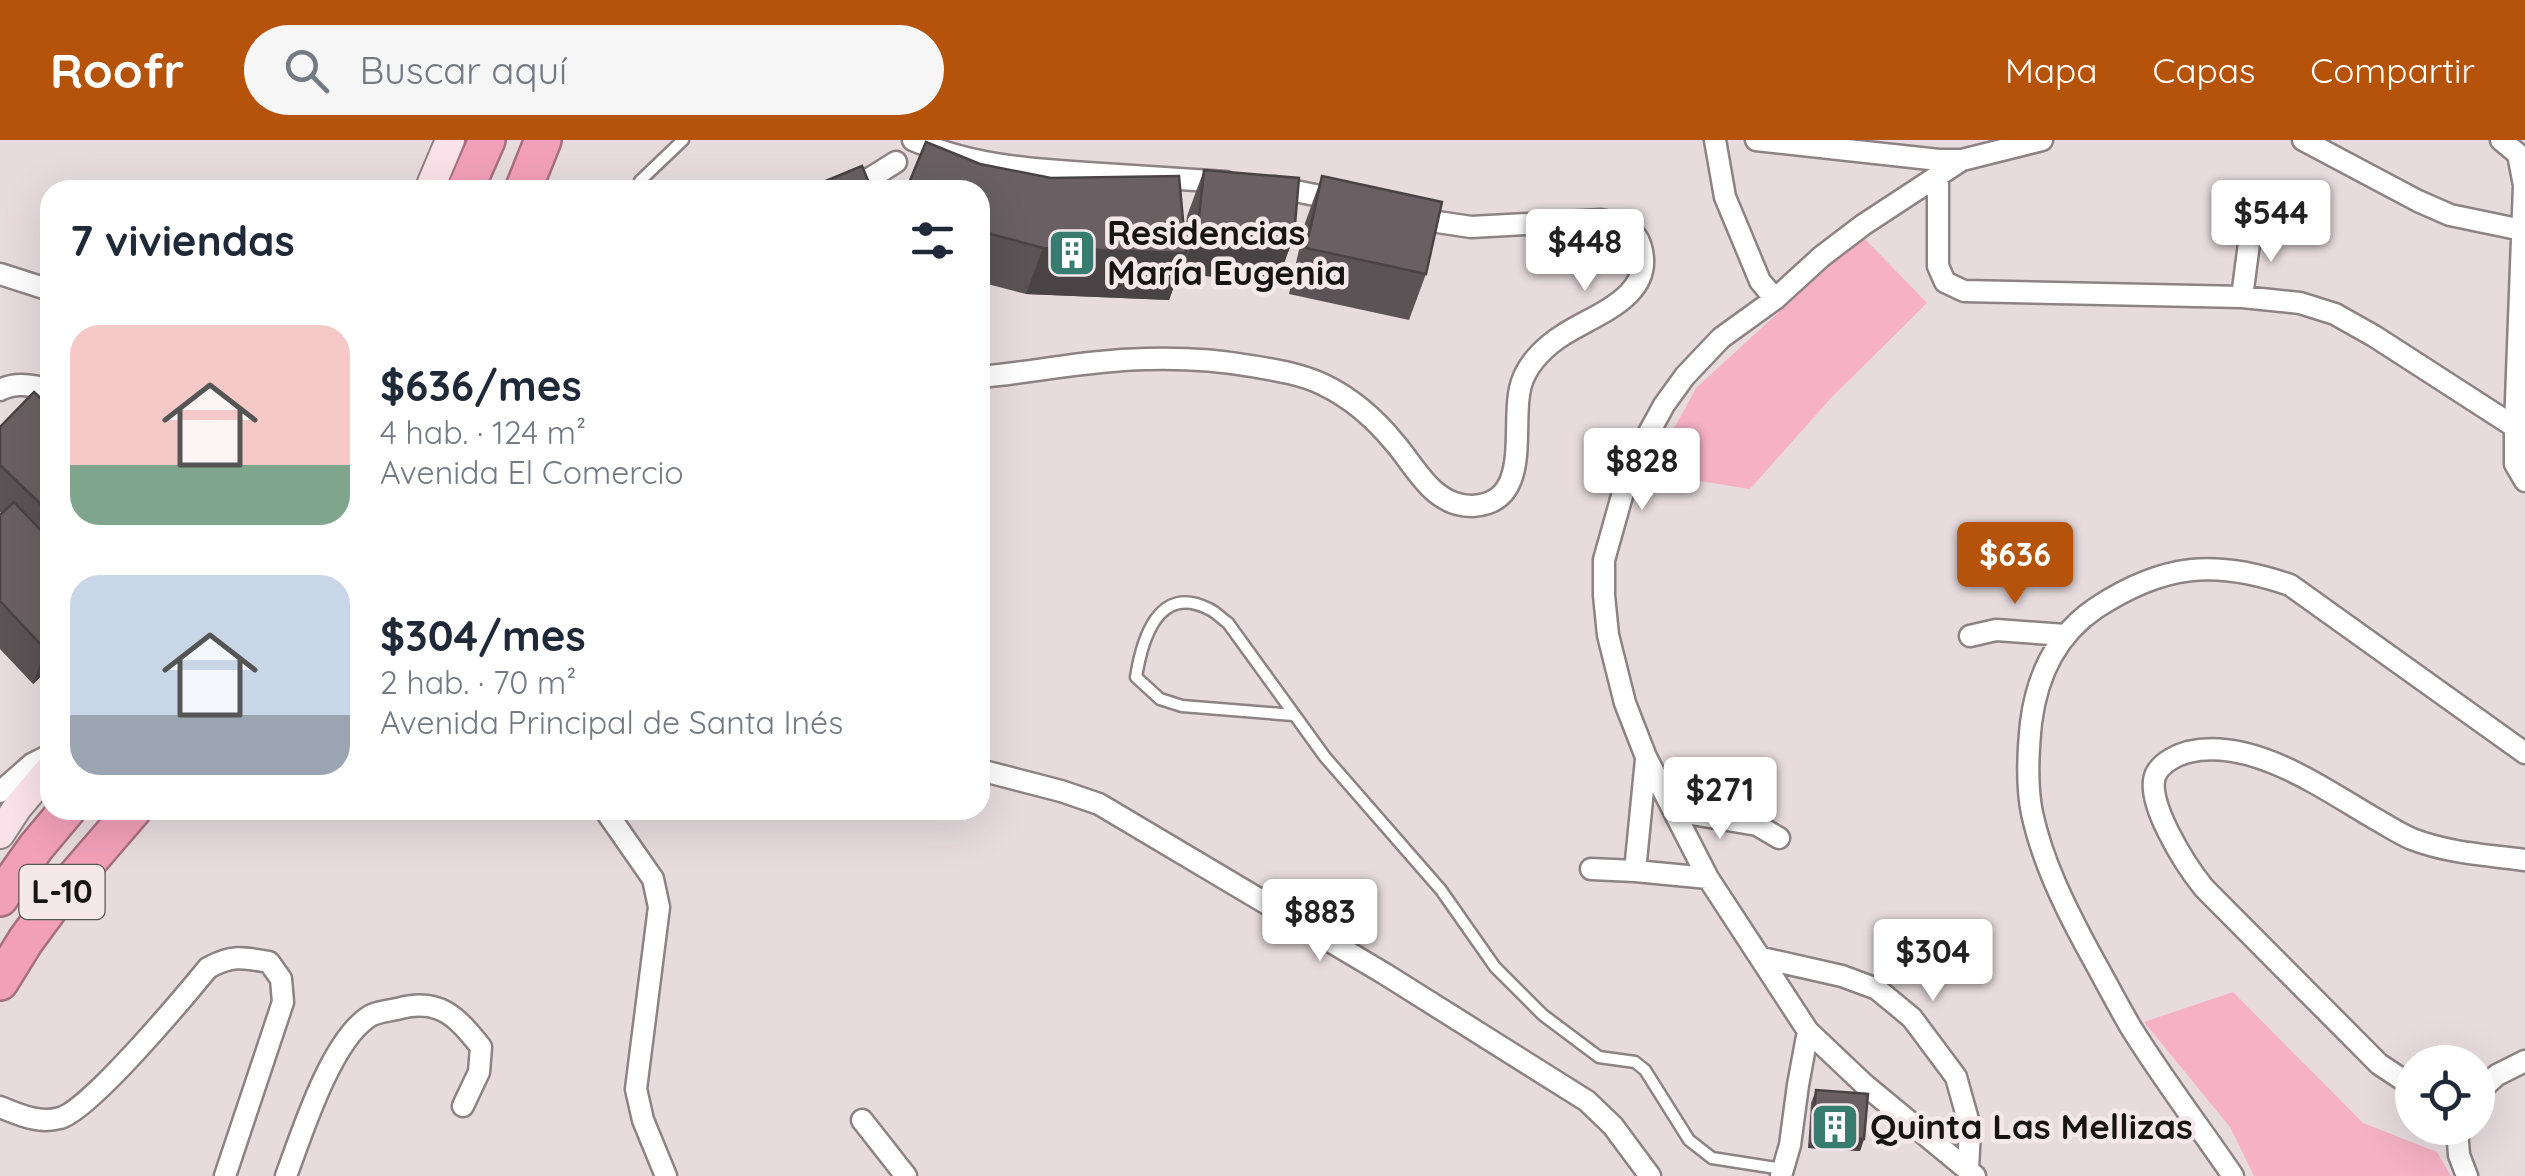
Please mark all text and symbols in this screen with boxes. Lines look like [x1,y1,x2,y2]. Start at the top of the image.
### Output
search box [244,25,944,115]
text: Roofr [50,40,184,100]
icon: search [279,43,334,98]
text: Buscar aquí [359,46,567,94]
text: Mapa [2005,48,2097,92]
text: Capas [2152,48,2255,92]
text: Compartir [2310,48,2475,92]
pin: $544 [2212,180,2330,265]
text: $544 [2233,192,2309,232]
pin: $448 [1526,209,1644,294]
place label: Residencias María Eugenia [1107,210,1346,294]
icon: filters [905,213,960,268]
text: 7 viviendas [70,214,295,267]
text: $448 [1548,221,1622,261]
building icon: Residencias María Eugenia [1046,227,1098,279]
text: $636/mes [380,359,582,412]
icon: home [150,365,270,485]
text: 4 hab. · 124 m² [380,412,586,452]
pin: $828 [1583,428,1701,513]
text: $828 [1606,440,1678,480]
text: Avenida El Comercio [380,452,684,492]
pin: $636 [1956,522,2074,607]
text: $636 [1979,534,2051,574]
text: $304/mes [380,609,586,662]
icon: home [150,615,270,735]
text: 2 hab. · 70 m² [380,662,576,702]
text: Avenida Principal de Santa Inés [380,702,843,742]
pin: $271 [1661,757,1779,842]
text: $271 [1686,769,1754,809]
road number: L-10 [20,865,104,919]
pin: $883 [1261,879,1379,964]
text: $883 [1284,891,1356,931]
pin: $304 [1874,919,1992,1004]
text: $304 [1896,931,1970,971]
map controls [2395,1045,2495,1145]
button: locate [2395,1045,2495,1145]
building icon: Quinta Las Mellizas [1809,1101,1861,1153]
place label: Quinta Las Mellizas [1870,1104,2193,1148]

